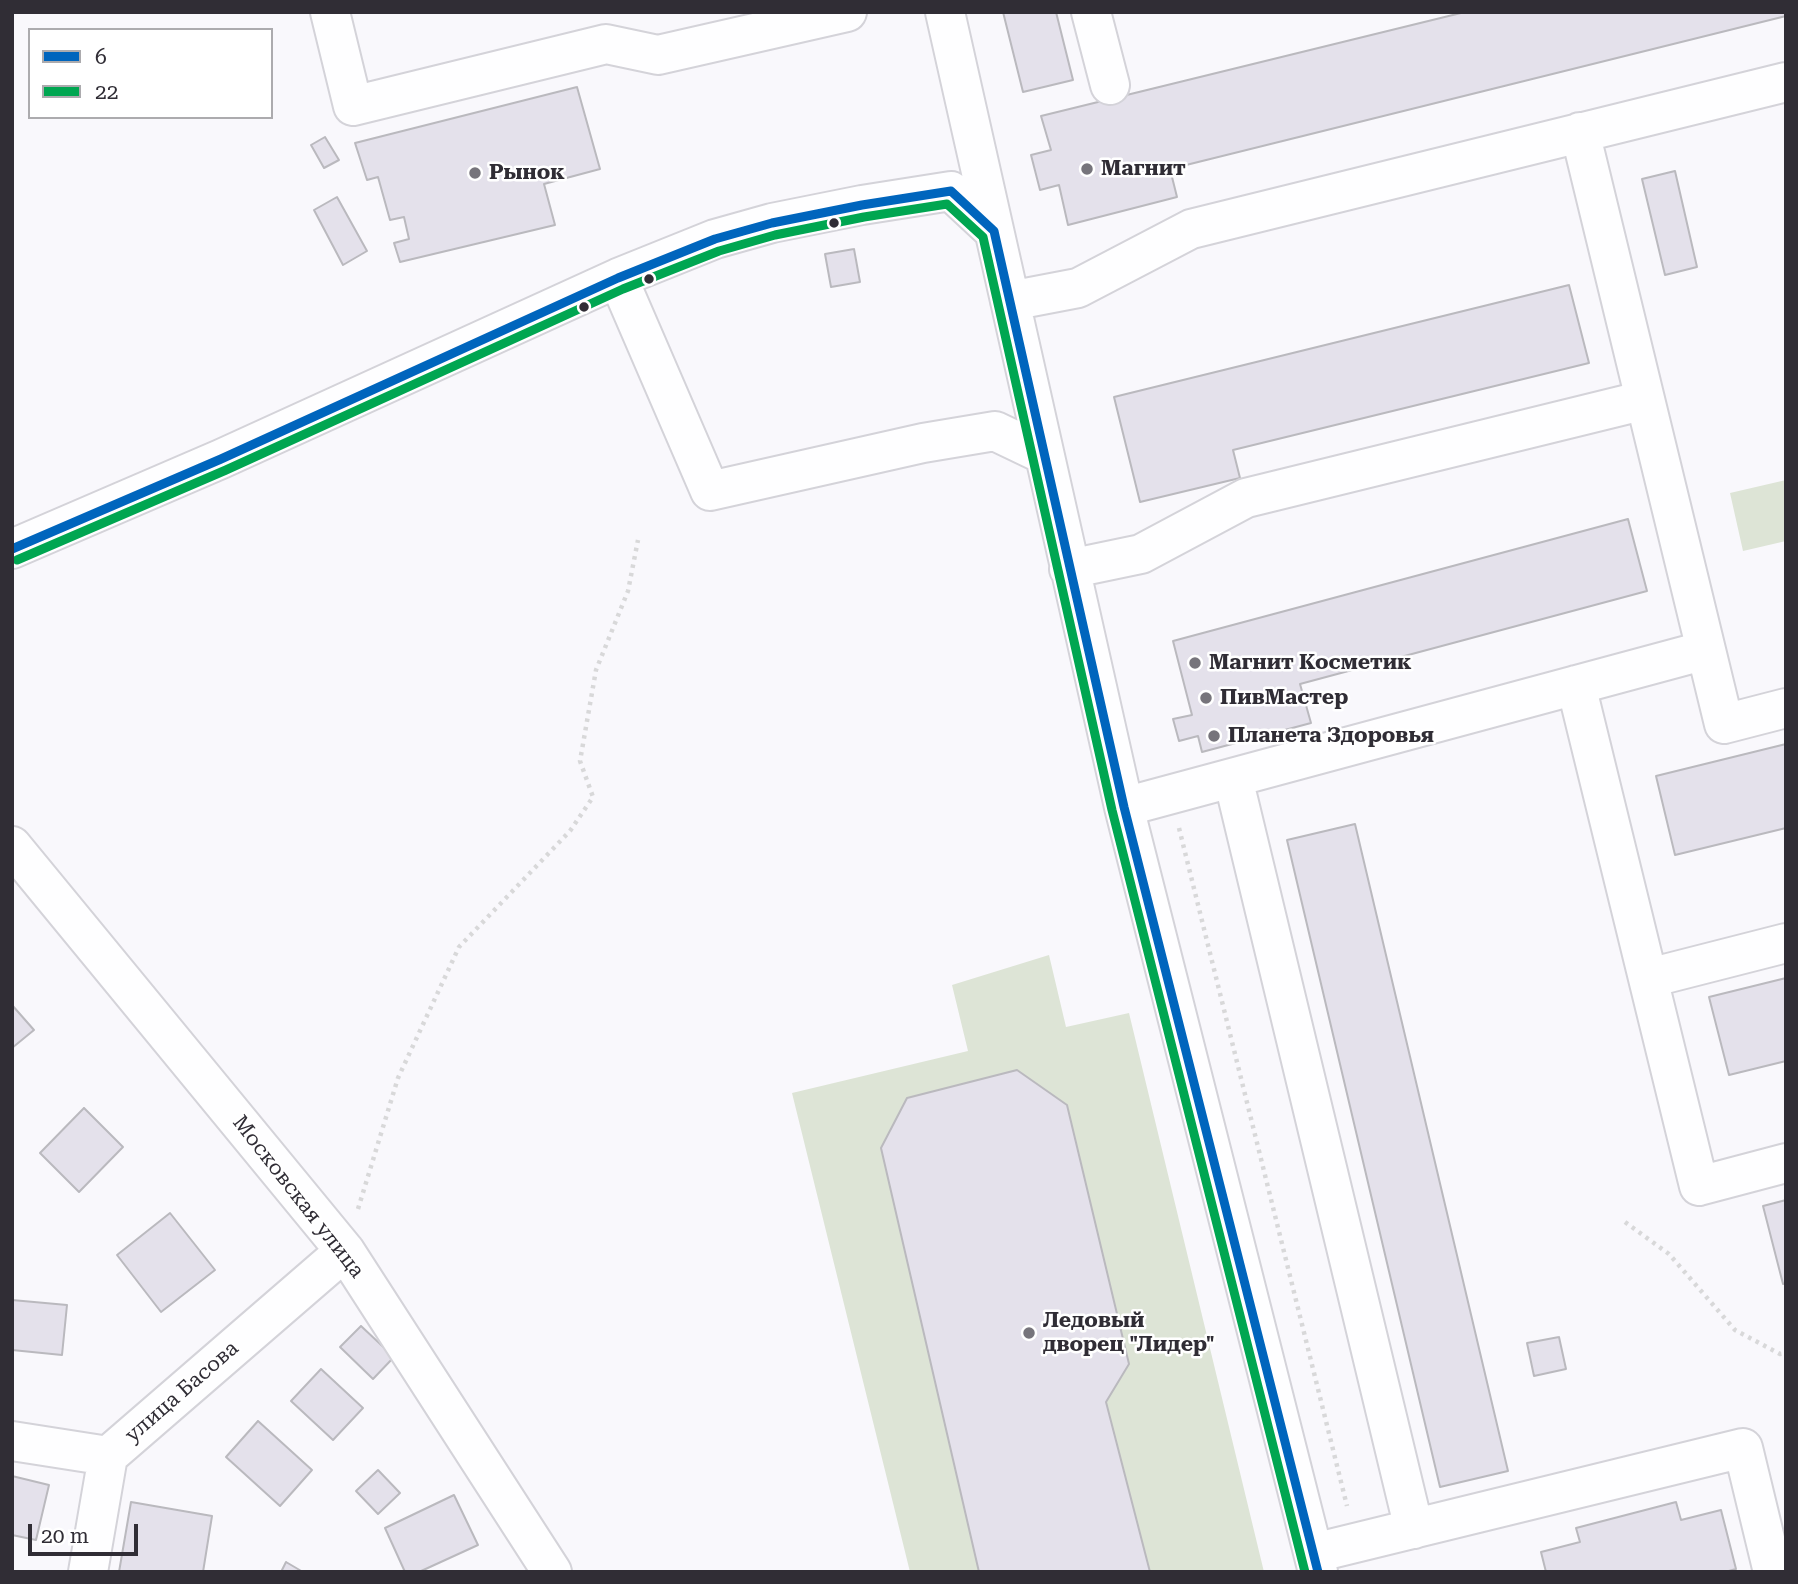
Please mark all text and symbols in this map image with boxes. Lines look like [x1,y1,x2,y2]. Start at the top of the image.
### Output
legend [28,28,273,119]
text: 6 [95,45,107,69]
text: 22 [95,80,119,104]
place label: Магнит [1101,156,1186,182]
place label: Рынок [489,160,565,186]
marker: Магнит [1079,161,1095,177]
marker: Рынок [467,165,483,181]
unlabelled marker [827,216,841,230]
unlabelled marker [642,272,656,286]
unlabelled marker [577,300,591,314]
place label: Магнит Косметик [1209,650,1412,676]
marker: Магнит Косметик [1187,655,1203,671]
place label: ПивМастер [1220,685,1348,711]
marker: ПивМастер [1198,690,1214,706]
place label: Планета Здоровья [1228,723,1434,749]
marker: Планета Здоровья [1206,728,1222,744]
street label: Московская улица [227,1111,369,1283]
place label: Ледовый дворец "Лидер" [1043,1308,1215,1358]
marker: Ледовый дворец "Лидер" [1021,1325,1037,1341]
street label: улица Басова [120,1336,244,1448]
scale bar [32,1510,142,1554]
text: 20 m [41,1524,89,1548]

